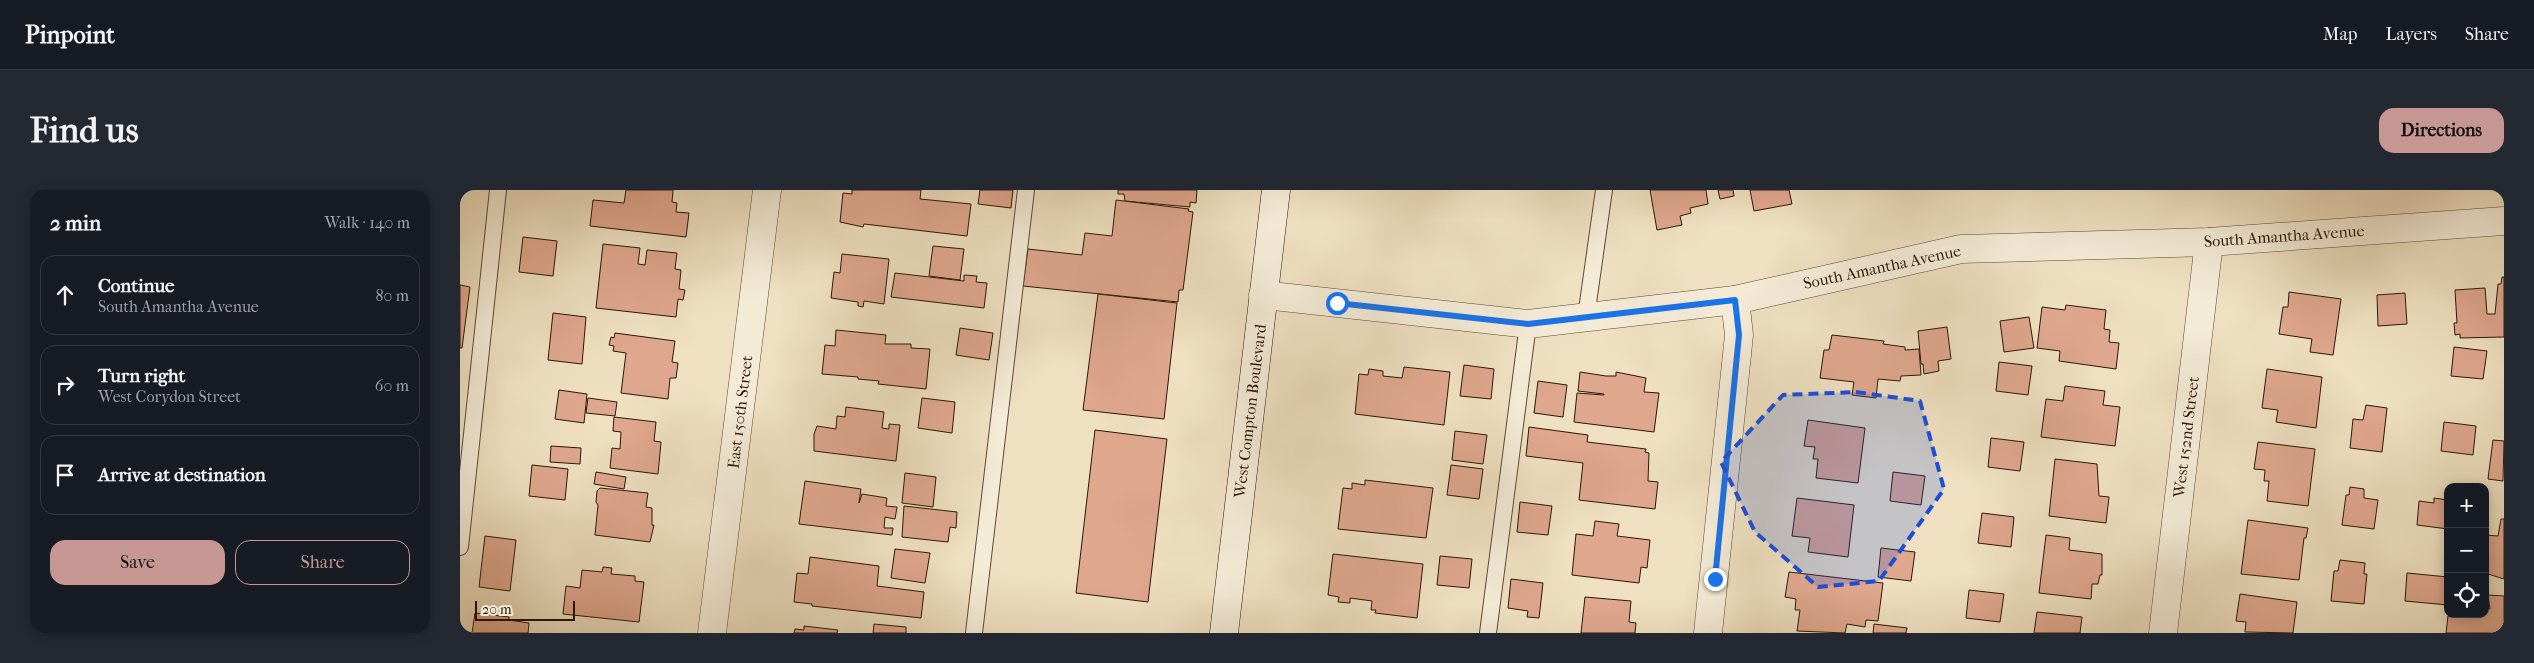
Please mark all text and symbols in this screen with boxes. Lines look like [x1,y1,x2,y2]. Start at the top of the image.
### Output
text: Pinpoint [25,21,115,49]
text: Map [2323,24,2357,45]
text: Layers [2385,24,2437,45]
text: Share [2465,24,2509,45]
button: Directions [2379,108,2504,153]
text: Find us [30,110,139,151]
text: 2 min [50,211,101,235]
text: Walk · 140 m [325,213,410,232]
street label: South Amantha Avenue [2203,221,2365,251]
street label: South Amantha Avenue [1801,241,1963,293]
text: Continue [98,275,174,297]
icon: ahead [51,281,79,309]
text: 80 m [375,286,409,305]
route start [1326,292,1349,315]
text: South Amantha Avenue [98,297,259,316]
street label: West Compton Boulevard [1230,323,1270,500]
street label: East 150th Street [724,354,756,470]
text: Turn right [98,365,185,387]
icon: right [51,371,79,399]
street label: West 152nd Street [2169,375,2203,500]
text: 60 m [375,376,409,395]
text: West Corydon Street [98,387,241,406]
icon: arrive [51,461,79,489]
text: Arrive at destination [98,464,266,486]
map controls [2444,483,2489,618]
button: + [2444,483,2489,528]
button: − [2444,528,2489,573]
button: Save [50,540,225,585]
button: Share [235,540,410,585]
route end [1704,568,1727,591]
button: locate [2444,573,2489,618]
scale bar [475,598,575,621]
text: 20 m [482,601,512,618]

